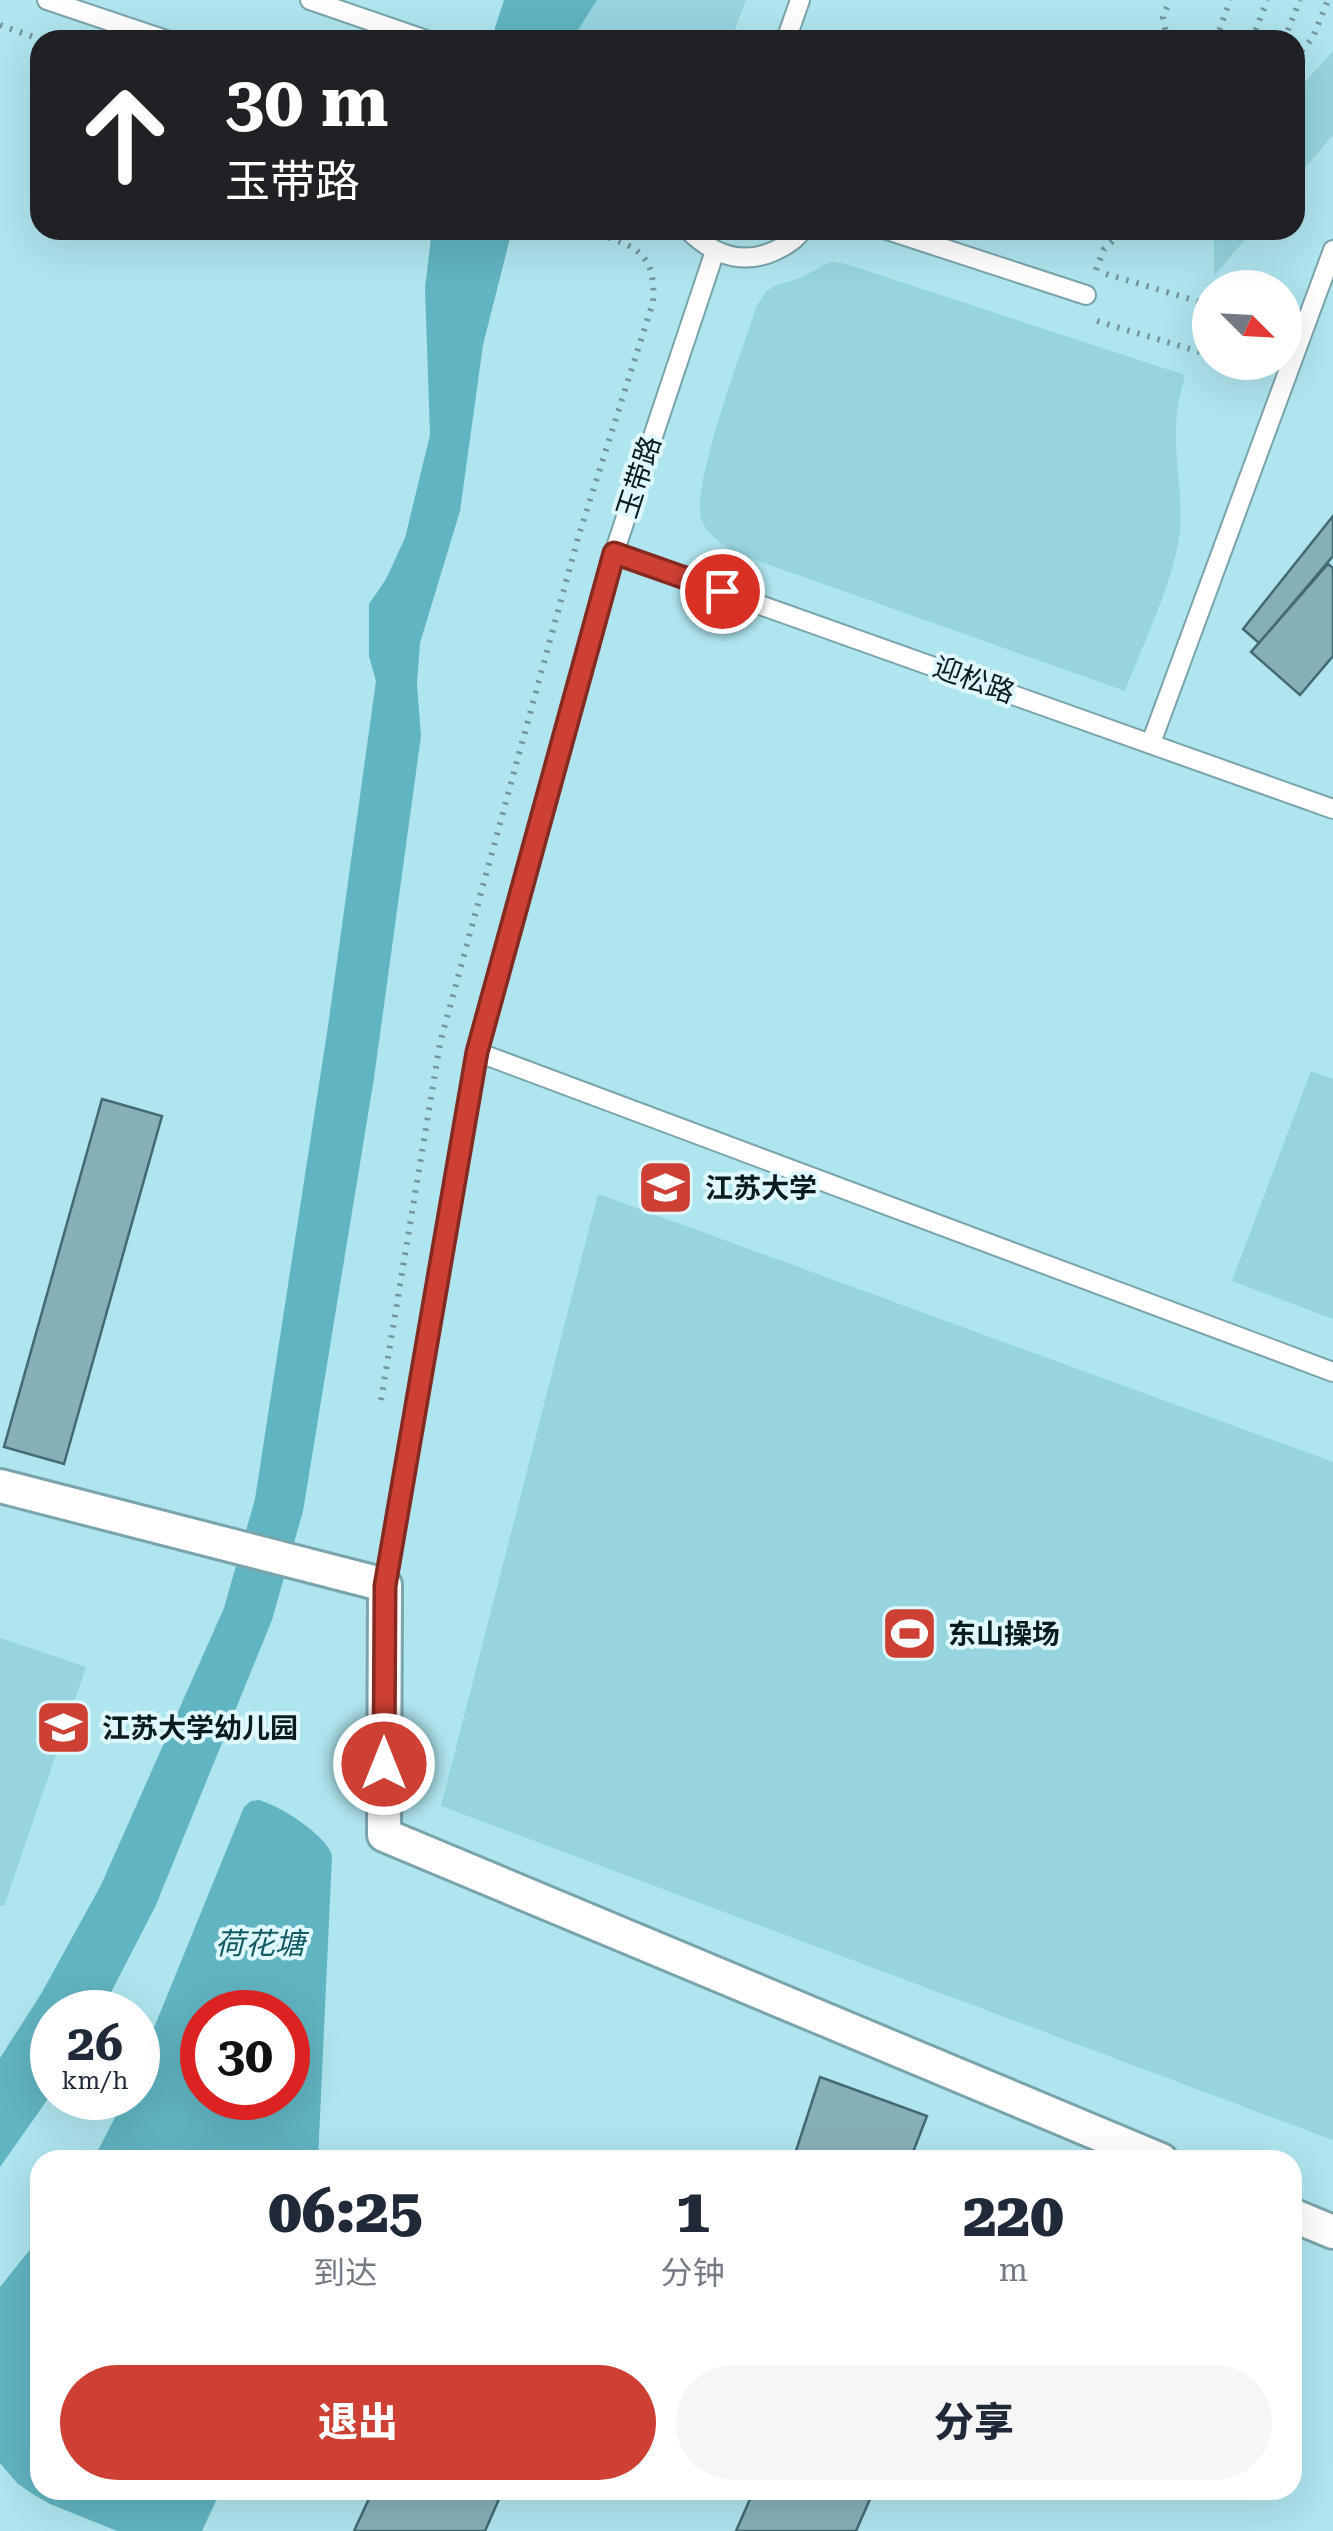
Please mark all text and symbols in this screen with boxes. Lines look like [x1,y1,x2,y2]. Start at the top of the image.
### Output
text: 30 m [225,61,389,143]
icon: ahead [60,70,190,200]
text: 玉带路 [225,155,360,208]
north arrow [1192,270,1302,380]
map controls [1192,270,1302,380]
street label: 玉带路 [610,432,668,522]
pin [680,549,765,634]
icon: arrive [695,564,750,619]
street label: 迎松路 [929,650,1019,710]
school or university icon: 江苏大学 [636,1158,696,1218]
place label: 江苏大学 [705,1172,817,1205]
sports icon: 东山操场 [879,1604,939,1664]
place label: 东山操场 [948,1618,1060,1651]
school or university icon: 江苏大学幼儿园 [33,1698,93,1758]
place label: 江苏大学幼儿园 [102,1712,298,1745]
position arrow [332,1712,436,1816]
water label: 荷花塘 [215,1926,310,1961]
speed limit sign: 30 [180,1990,310,2120]
text: 26 [67,2014,123,2072]
text: km/h [62,2066,128,2095]
text: 06:25 [268,2176,423,2247]
text: 1 [676,2176,710,2247]
text: 220 [963,2180,1064,2251]
text: m [999,2251,1028,2289]
text: 到达 [313,2254,377,2292]
text: 分钟 [661,2254,725,2292]
button: 退出 [60,2365,656,2480]
button: 分享 [676,2365,1272,2480]

